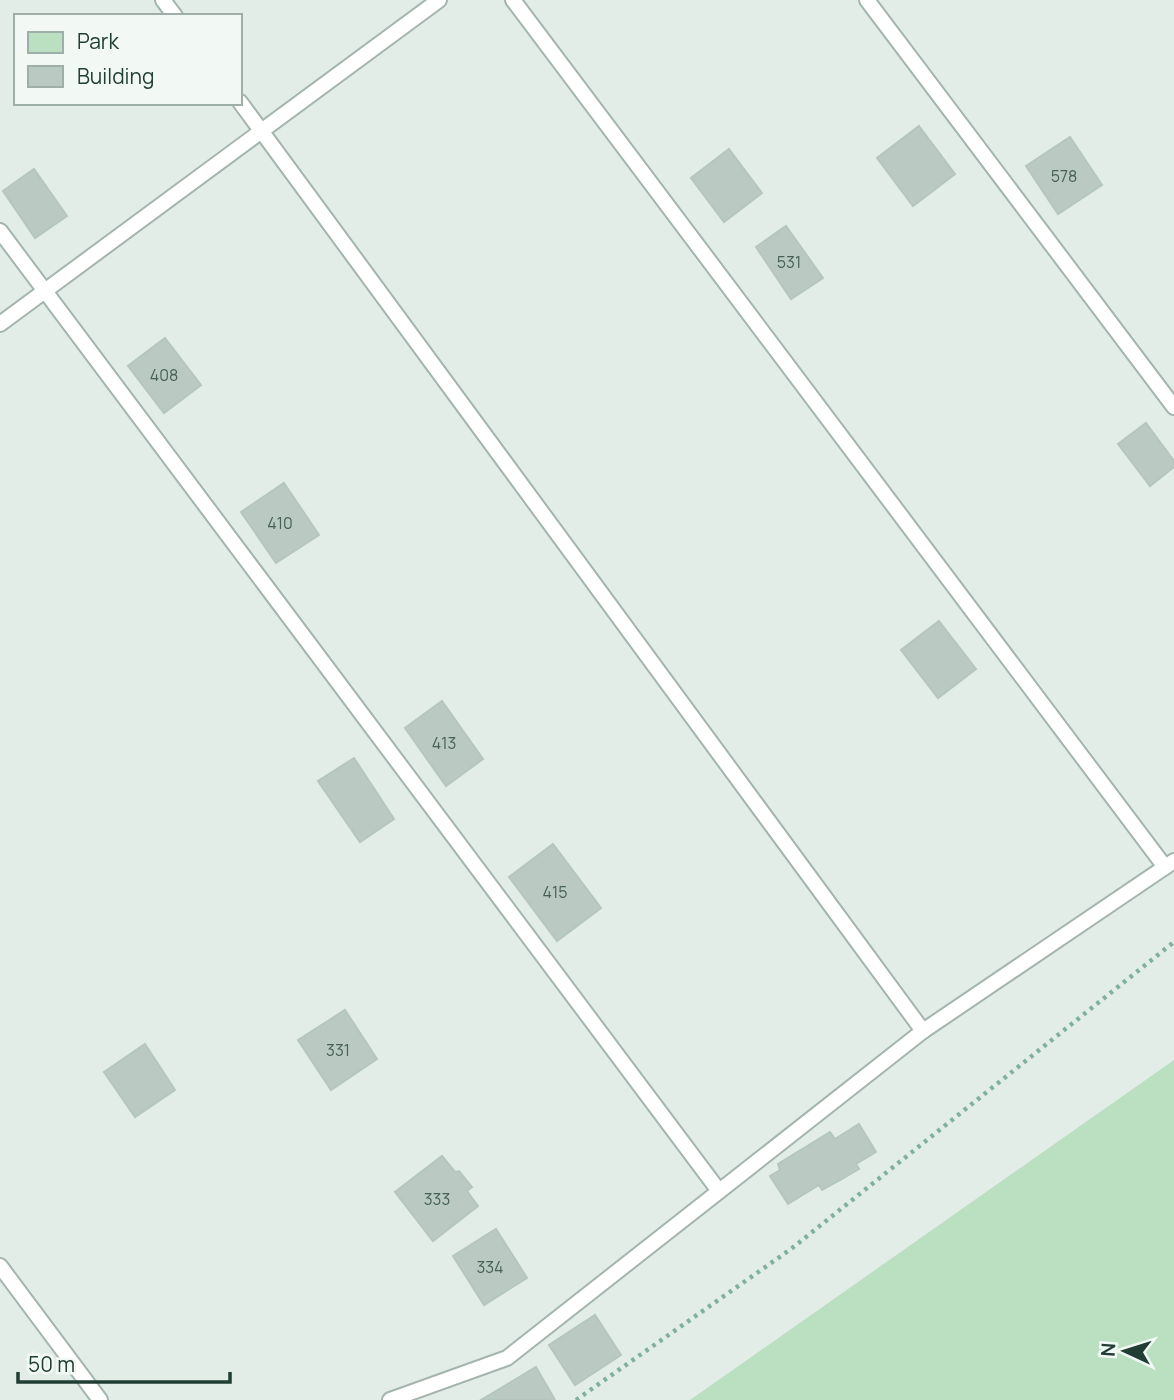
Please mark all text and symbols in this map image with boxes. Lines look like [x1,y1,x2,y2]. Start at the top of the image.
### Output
legend [14,14,242,105]
text: Park [77,27,119,55]
text: Building [77,62,154,90]
house number: 578 [1051,165,1077,187]
house number: 531 [777,251,801,273]
house number: 408 [150,364,178,386]
house number: 410 [267,512,293,534]
house number: 413 [432,732,456,754]
house number: 415 [543,881,567,903]
house number: 331 [326,1039,350,1061]
house number: 333 [424,1188,450,1210]
house number: 334 [476,1256,504,1278]
north arrow [1090,1316,1160,1386]
scale bar [18,1340,229,1384]
text: N [1095,1342,1121,1358]
text: 50 m [28,1350,75,1378]

